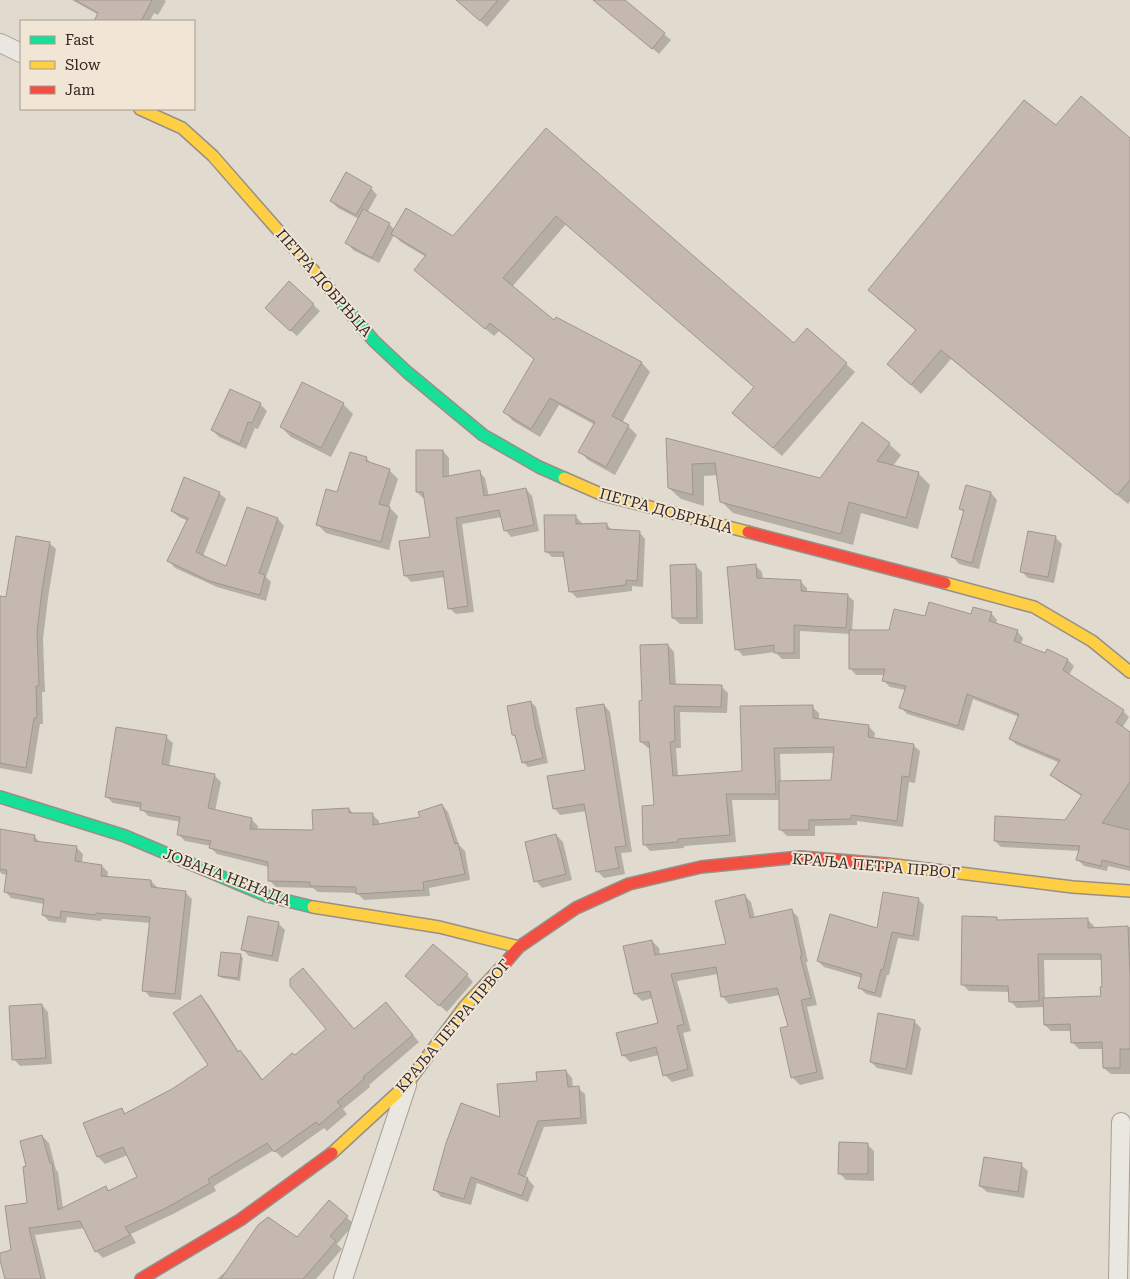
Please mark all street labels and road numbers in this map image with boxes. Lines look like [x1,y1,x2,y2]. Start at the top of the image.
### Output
street label: ПЕТРА ДОБРЊЦА [272,225,376,341]
street label: ПЕТРА ДОБРЊЦА [598,485,735,538]
street label: ЈОВАНА НЕНАДА [161,844,294,910]
street label: КРАЉА ПЕТРА ПРВОГ [792,850,961,882]
street label: КРАЉА ПЕТРА ПРВОГ [392,956,514,1096]

